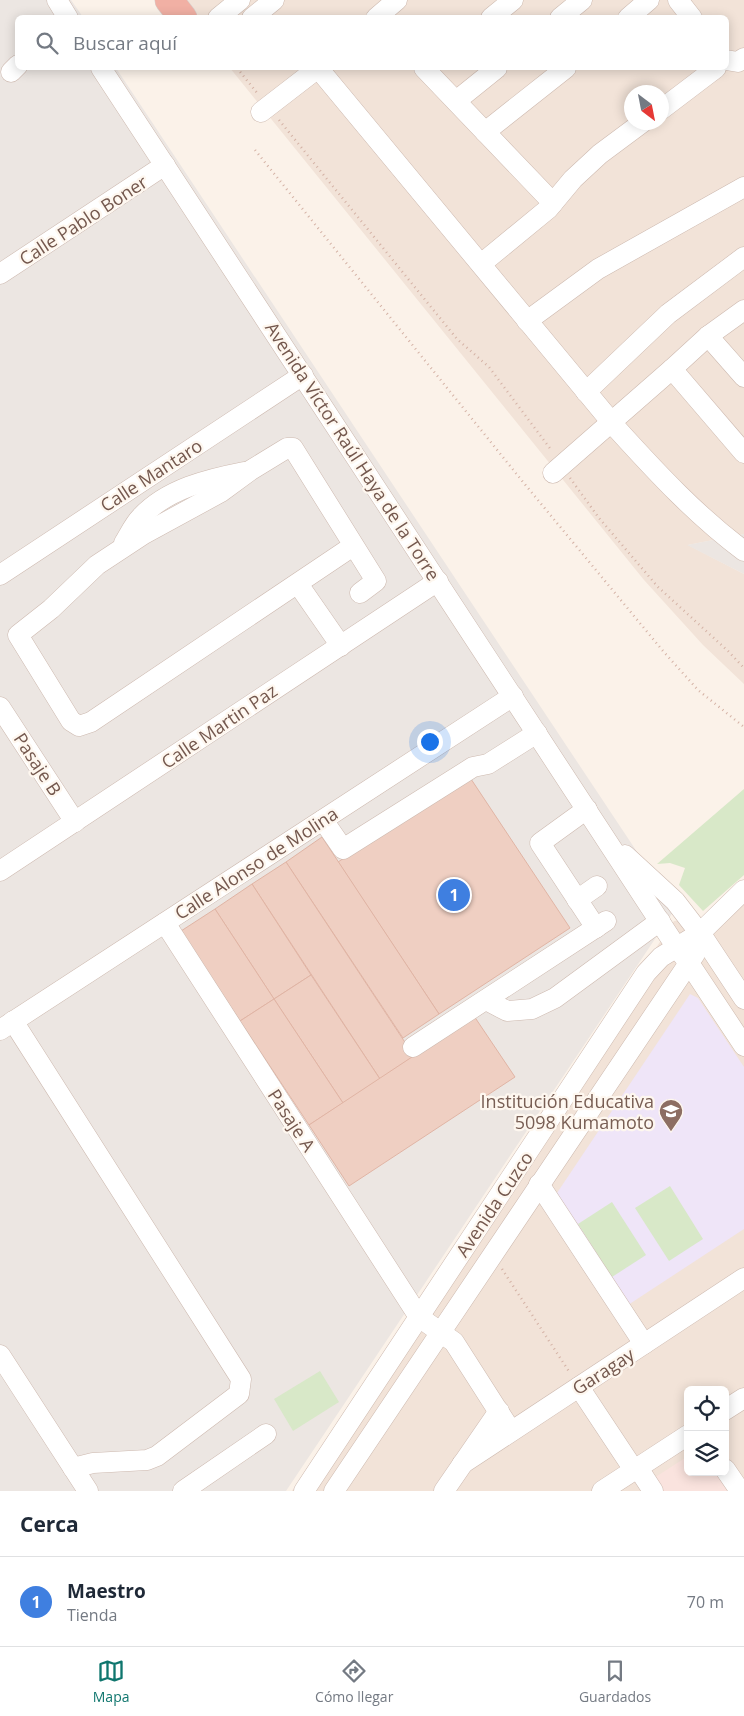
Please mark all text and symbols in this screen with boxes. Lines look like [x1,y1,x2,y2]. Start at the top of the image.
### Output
search box [15,15,729,70]
icon: search [33,29,61,57]
text: Buscar aquí [73,30,177,56]
north arrow [624,85,669,130]
street label: Calle Pablo Boner [14,169,152,270]
street label: Avenida Víctor Raúl Haya de la Torre [260,317,446,585]
street label: Calle Mantaro [95,433,207,517]
street label: Calle Martin Paz [156,678,282,774]
street label: Pasaje B [9,728,67,800]
your location [417,729,443,755]
street label: Calle Alonso de Molina [170,801,342,925]
pin: 1 [438,876,470,914]
street label: Pasaje A [263,1084,321,1156]
place label: Institución Educativa 5098 Kumamoto [481,1089,654,1134]
school or university icon: Institución Educativa 5098 Kumamoto [658,1098,684,1132]
street label: Avenida Cuzco [450,1147,538,1261]
street label: Garagay [567,1342,639,1400]
map controls [684,1386,729,1476]
button: locate [684,1386,729,1431]
button: layers [684,1431,729,1476]
text: Cerca [20,1510,79,1538]
text: Maestro [67,1578,146,1604]
text: 1 [31,1591,41,1613]
text: 70 m [687,1591,724,1613]
text: Tienda [67,1604,117,1626]
tab: Mapa [93,1657,130,1706]
tab: Cómo llegar [315,1657,393,1706]
tab: Guardados [579,1657,651,1706]

